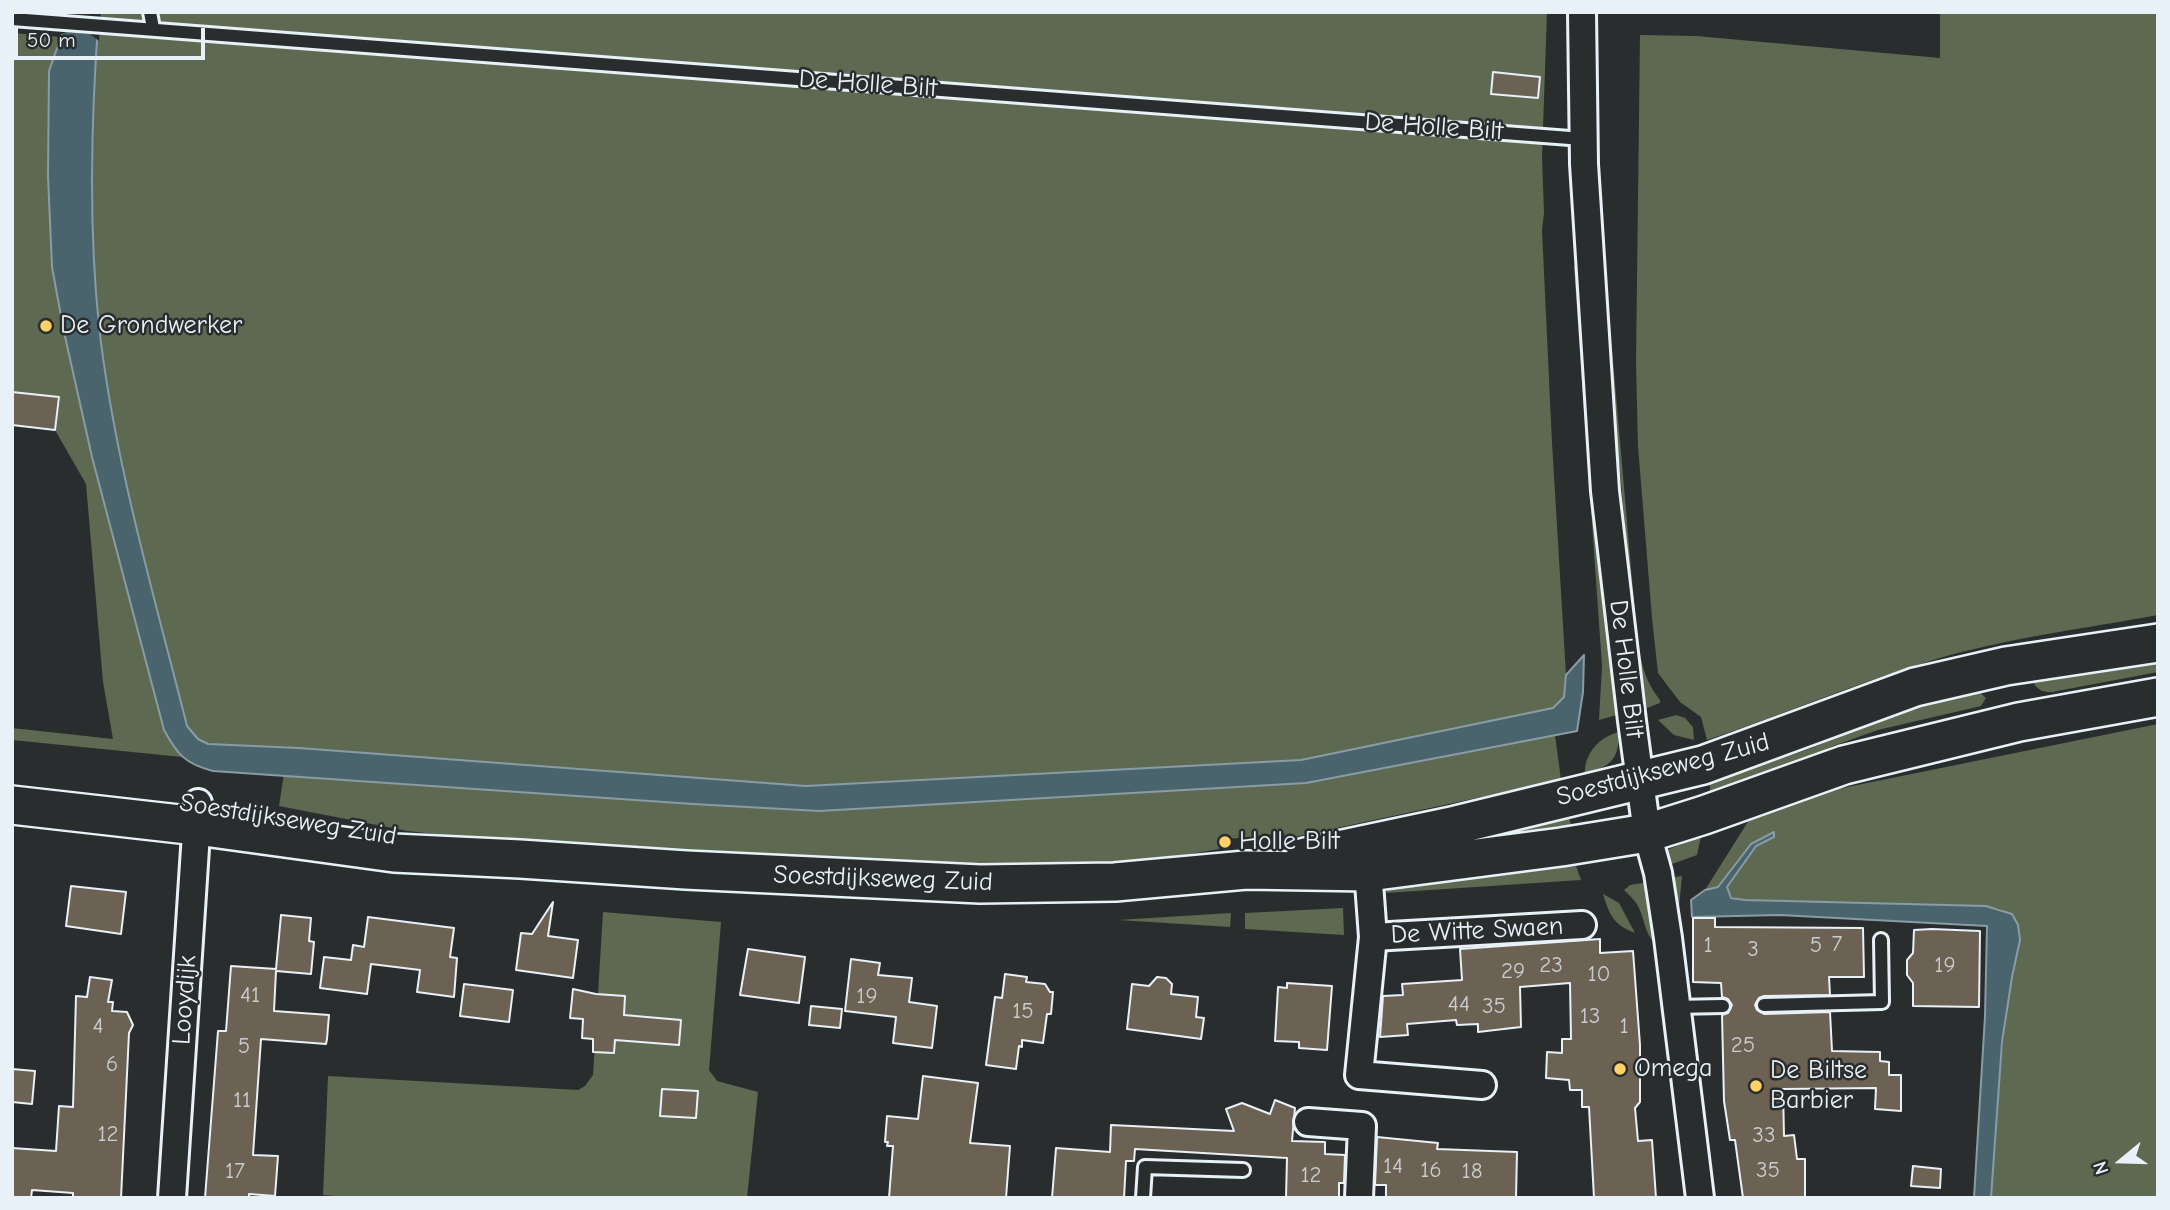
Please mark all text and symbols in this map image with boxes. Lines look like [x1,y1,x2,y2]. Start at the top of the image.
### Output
scale bar [18,14,208,58]
text: 50 m [27,28,76,52]
street label: De Holle Bilt [798,64,938,104]
street label: De Holle Bilt [1364,107,1504,147]
place label: De Grondwerker [60,310,242,342]
marker: De Grondwerker [38,318,54,334]
street label: De Holle Bilt [1602,598,1650,740]
street label: Soestdijkseweg Zuid [1553,727,1773,813]
street label: Soestdijkseweg Zuid [177,787,399,853]
place label: Holle Bilt [1239,826,1340,858]
marker: Holle Bilt [1217,834,1233,850]
street label: Soestdijkseweg Zuid [773,860,993,898]
street label: De Witte Swaen [1390,911,1564,951]
house number: 7 [1832,930,1842,958]
house number: 1 [1703,931,1713,959]
house number: 5 [1810,931,1822,959]
house number: 3 [1747,935,1759,963]
house number: 23 [1539,951,1563,979]
house number: 19 [1934,951,1956,979]
street label: Looydijk [166,954,204,1046]
house number: 29 [1501,957,1525,985]
house number: 10 [1587,960,1611,988]
house number: 41 [240,981,260,1009]
house number: 19 [856,982,878,1010]
house number: 44 [1448,990,1470,1018]
house number: 35 [1482,992,1506,1020]
house number: 15 [1012,997,1034,1025]
house number: 13 [1580,1002,1600,1030]
house number: 4 [92,1012,104,1040]
house number: 1 [1619,1012,1629,1040]
house number: 25 [1731,1031,1755,1059]
house number: 5 [238,1032,250,1060]
house number: 6 [106,1050,118,1078]
place label: Omega [1634,1053,1712,1085]
place label: De Biltse Barbier [1770,1055,1867,1116]
marker: Omega [1612,1061,1628,1077]
marker: De Biltse Barbier [1748,1078,1764,1094]
house number: 11 [233,1086,251,1114]
house number: 12 [97,1120,119,1148]
house number: 33 [1752,1121,1776,1149]
north arrow [2086,1126,2156,1196]
house number: 14 [1383,1152,1403,1180]
house number: 16 [1420,1156,1442,1184]
house number: 35 [1756,1156,1780,1184]
house number: 17 [225,1157,245,1185]
house number: 18 [1462,1157,1482,1185]
text: N [2089,1158,2114,1177]
house number: 12 [1300,1161,1322,1189]

